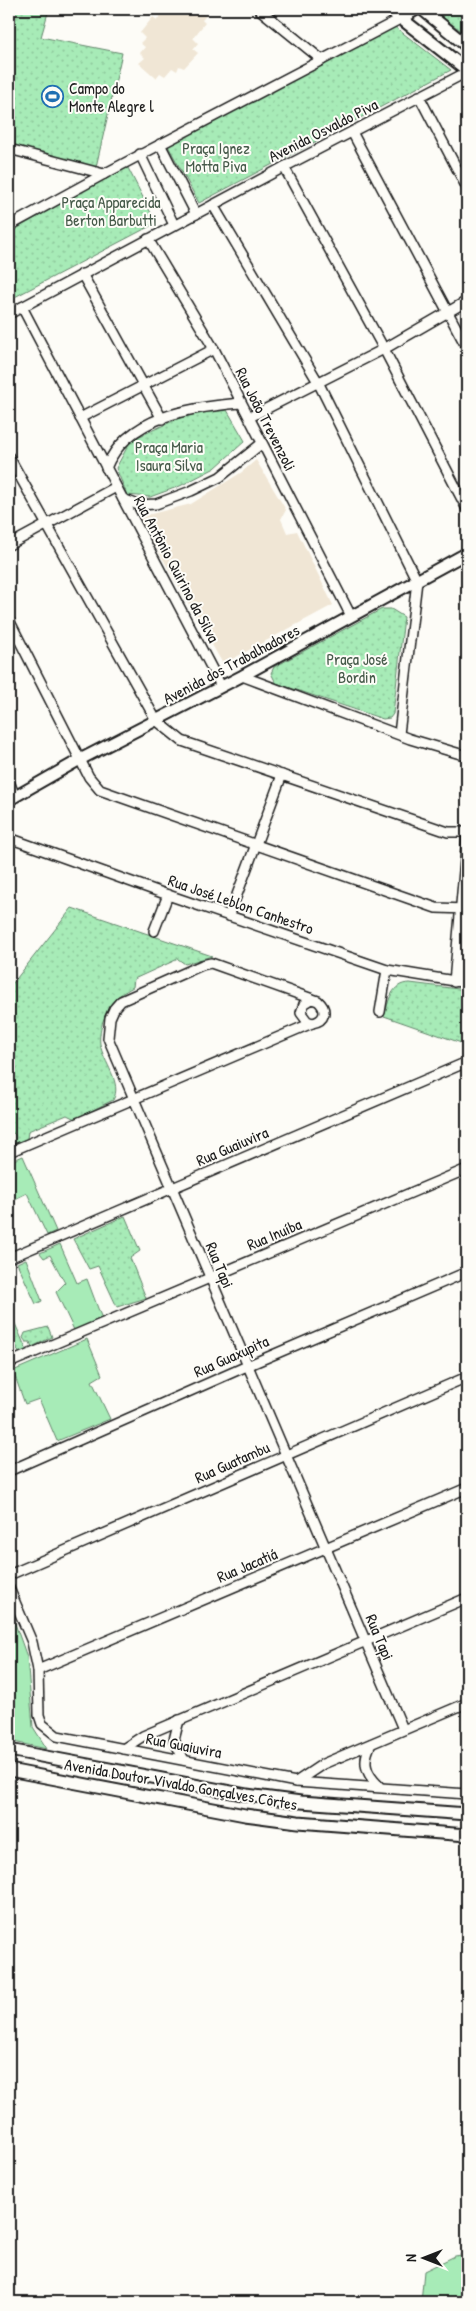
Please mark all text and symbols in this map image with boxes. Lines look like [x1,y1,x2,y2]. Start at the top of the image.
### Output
place label: Campo do Monte Alegre l [69,77,155,117]
sports icon: Campo do Monte Alegre l [41,85,65,109]
street label: Avenida Osvaldo Piva [265,93,381,167]
park label: Praça Ignez Motta Piva [182,137,250,177]
park label: Praça Apparecida Berton Barbutti [62,191,160,231]
street label: Rua João Trevenzoli [230,363,302,475]
park label: Praça Maria Isaura Silva [135,436,203,476]
street label: Rua Antônio Quirino da Silva [129,492,225,646]
street label: Avenida dos Trabalhadores [159,619,303,709]
park label: Praça José Bordin [326,648,388,688]
street label: Rua José Leblon Canhestro [165,869,317,939]
street label: Rua Guaiuvira [193,1121,271,1171]
street label: Rua Inuíba [243,1213,305,1255]
street label: Rua Tapi [201,1239,239,1291]
street label: Rua Guaxupita [190,1330,272,1382]
street label: Rua Guatambu [191,1436,273,1488]
street label: Rua Jacatiá [213,1542,281,1588]
street label: Rua Tapi [361,1611,399,1663]
street label: Rua Guaiuvira [144,1727,224,1763]
street label: Avenida Doutor Vivaldo Gonçalves Côrtes [63,1753,299,1815]
north arrow [398,2234,448,2284]
text: N [401,2254,420,2262]

